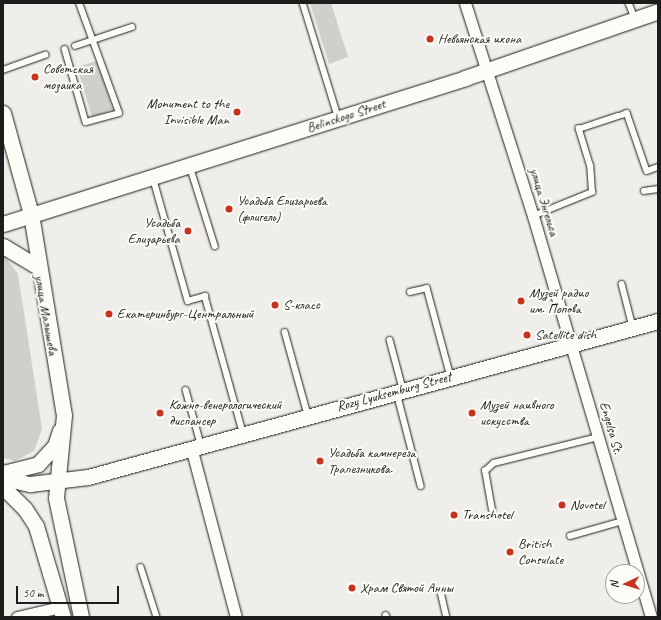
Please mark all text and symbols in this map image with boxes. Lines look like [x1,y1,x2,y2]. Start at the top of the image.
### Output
place label: Невьянская икона [438,31,520,47]
marker: Невьянская икона [425,34,435,44]
place label: Советская мозаика [43,61,93,94]
marker: Советская мозаика [30,72,40,82]
street label: Belinskogo Street [304,95,388,137]
place label: Monument to the Invisible Man [147,96,229,128]
marker: Monument to the Invisible Man [232,107,242,117]
street label: улица Энгельса [526,166,562,238]
place label: Усадьба Елизарьева (флигель) [237,193,329,226]
marker: Усадьба Елизарьева (флигель) [224,204,234,214]
place label: Усадьба Елизарьева [128,215,180,248]
marker: Усадьба Елизарьева [183,226,193,236]
street label: улица Малышева [31,273,61,357]
place label: Музей радио им. Попова [529,285,588,318]
marker: Музей радио им. Попова [516,296,526,306]
place label: S-класс [283,297,320,313]
marker: S-класс [270,300,280,310]
place label: Екатеринбург-Центральный [117,306,254,322]
marker: Екатеринбург-Центральный [104,309,114,319]
place label: Satellite dish [535,327,596,343]
marker: Satellite dish [522,330,532,340]
street label: Rozy Lyuksemburg Street [335,369,453,415]
place label: Кожно-венерологический диспансер [169,397,282,430]
place label: Музей наивного искусства [480,397,554,430]
street label: Engelsa St. [596,400,626,456]
marker: Кожно-венерологический диспансер [154,407,166,419]
marker: Музей наивного искусства [467,408,477,418]
place label: Усадьба камнереза Трапезникова. [328,445,417,478]
marker: Усадьба камнереза Трапезникова. [315,456,325,466]
place label: Novotel [570,497,605,513]
marker: Novotel [557,500,567,510]
place label: Transhotel [462,507,512,523]
marker: Transhotel [449,510,459,520]
place label: British Consulate [518,536,563,568]
marker: British Consulate [505,547,515,557]
north arrow [605,564,645,604]
scale bar [18,578,121,604]
place label: Храм Святой Анны [360,580,455,596]
text: N [607,581,621,589]
marker: Храм Святой Анны [347,583,357,593]
text: 50 m [23,585,43,601]

